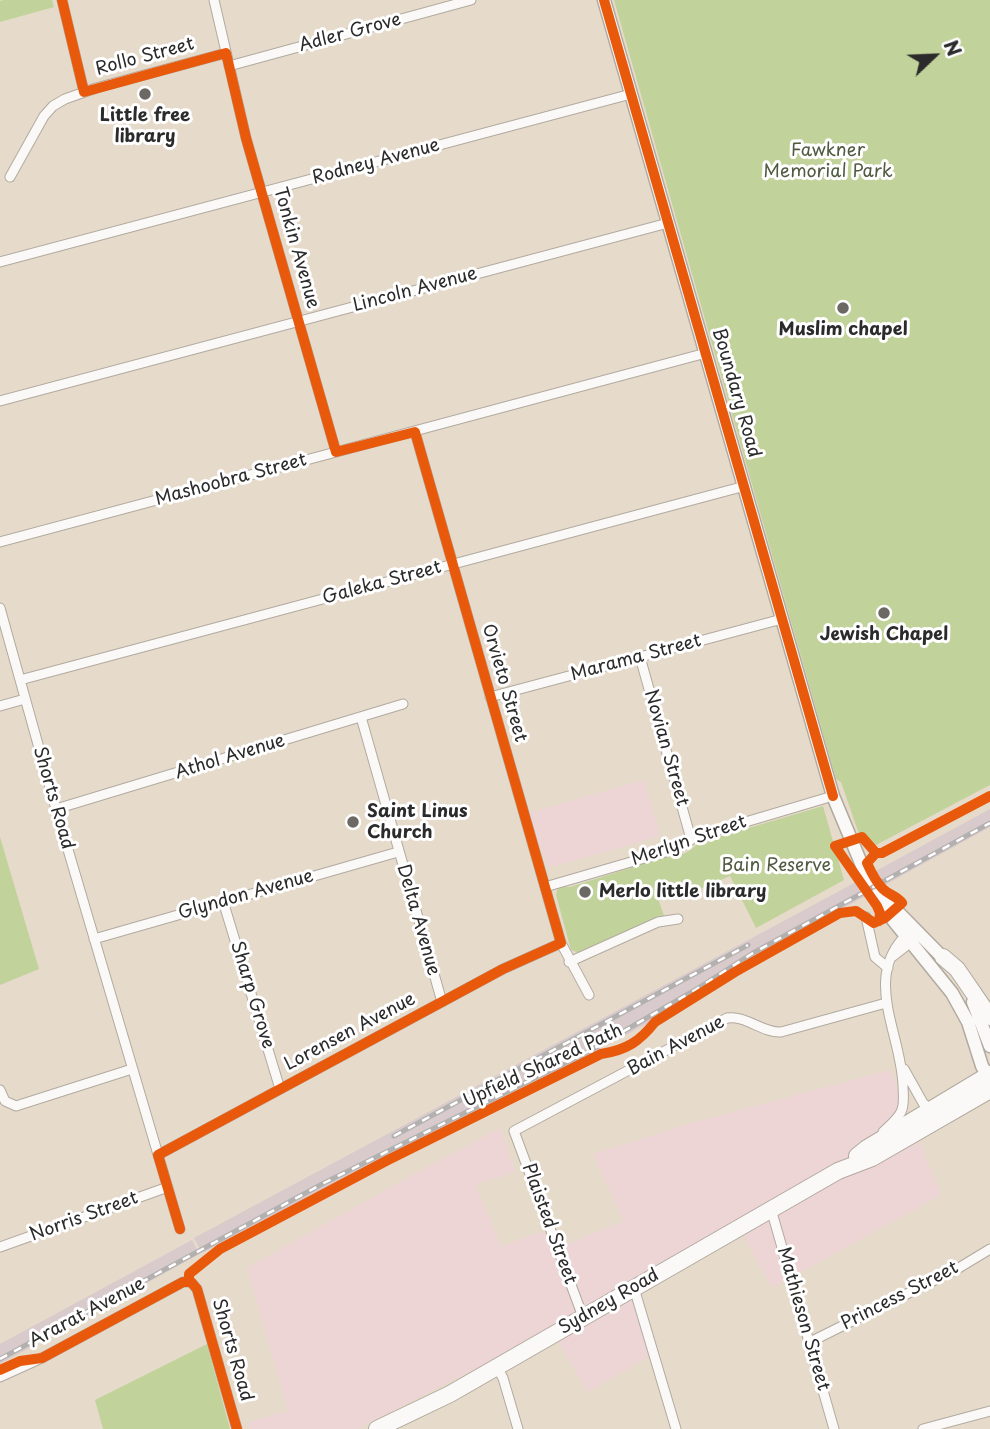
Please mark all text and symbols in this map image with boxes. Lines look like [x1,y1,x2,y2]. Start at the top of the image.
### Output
street label: Adler Grove [297,9,403,57]
north arrow [899,21,969,91]
street label: Rollo Street [93,33,197,81]
text: N [938,35,969,60]
marker: Little free library [137,86,153,102]
place label: Little free library [100,105,190,148]
street label: Rodney Avenue [310,135,442,189]
park label: Fawkner Memorial Park [763,140,893,182]
street label: Tonkin Avenue [268,185,324,311]
street label: Lincoln Avenue [351,263,479,317]
marker: Muslim chapel [835,300,851,316]
place label: Muslim chapel [778,319,908,341]
street label: Boundary Road [707,326,765,460]
street label: Mashoobra Street [153,449,309,511]
street label: Galeka Street [320,557,444,609]
marker: Jewish Chapel [876,605,892,621]
street label: Orvieto Street [477,621,531,745]
place label: Jewish Chapel [820,624,948,646]
street label: Marama Street [568,630,704,686]
street label: Novian Street [639,687,693,809]
street label: Athol Avenue [172,730,288,784]
street label: Shorts Road [28,744,78,852]
place label: Saint Linus Church [367,801,468,844]
street label: Merlyn Street [629,811,749,871]
marker: Saint Linus Church [345,814,361,830]
park label: Bain Reserve [721,855,831,877]
street label: Delta Avenue [392,862,444,978]
street label: Glyndon Avenue [176,865,316,925]
place label: Merlo little library [599,881,766,903]
marker: Merlo little library [577,884,593,900]
street label: Sharp Grove [225,939,279,1051]
street label: Lorensen Avenue [281,988,419,1076]
street label: Bain Avenue [624,1011,728,1081]
street label: Upfield Shared Path [460,1020,626,1112]
street label: Plaisted Street [517,1161,581,1287]
street label: Norris Street [27,1187,141,1247]
street label: Mathieson Street [772,1245,834,1393]
street label: Princess Street [838,1257,962,1335]
street label: Sydney Road [555,1265,663,1339]
street label: Ararat Avenue [25,1273,149,1353]
street label: Shorts Road [207,1296,257,1404]

